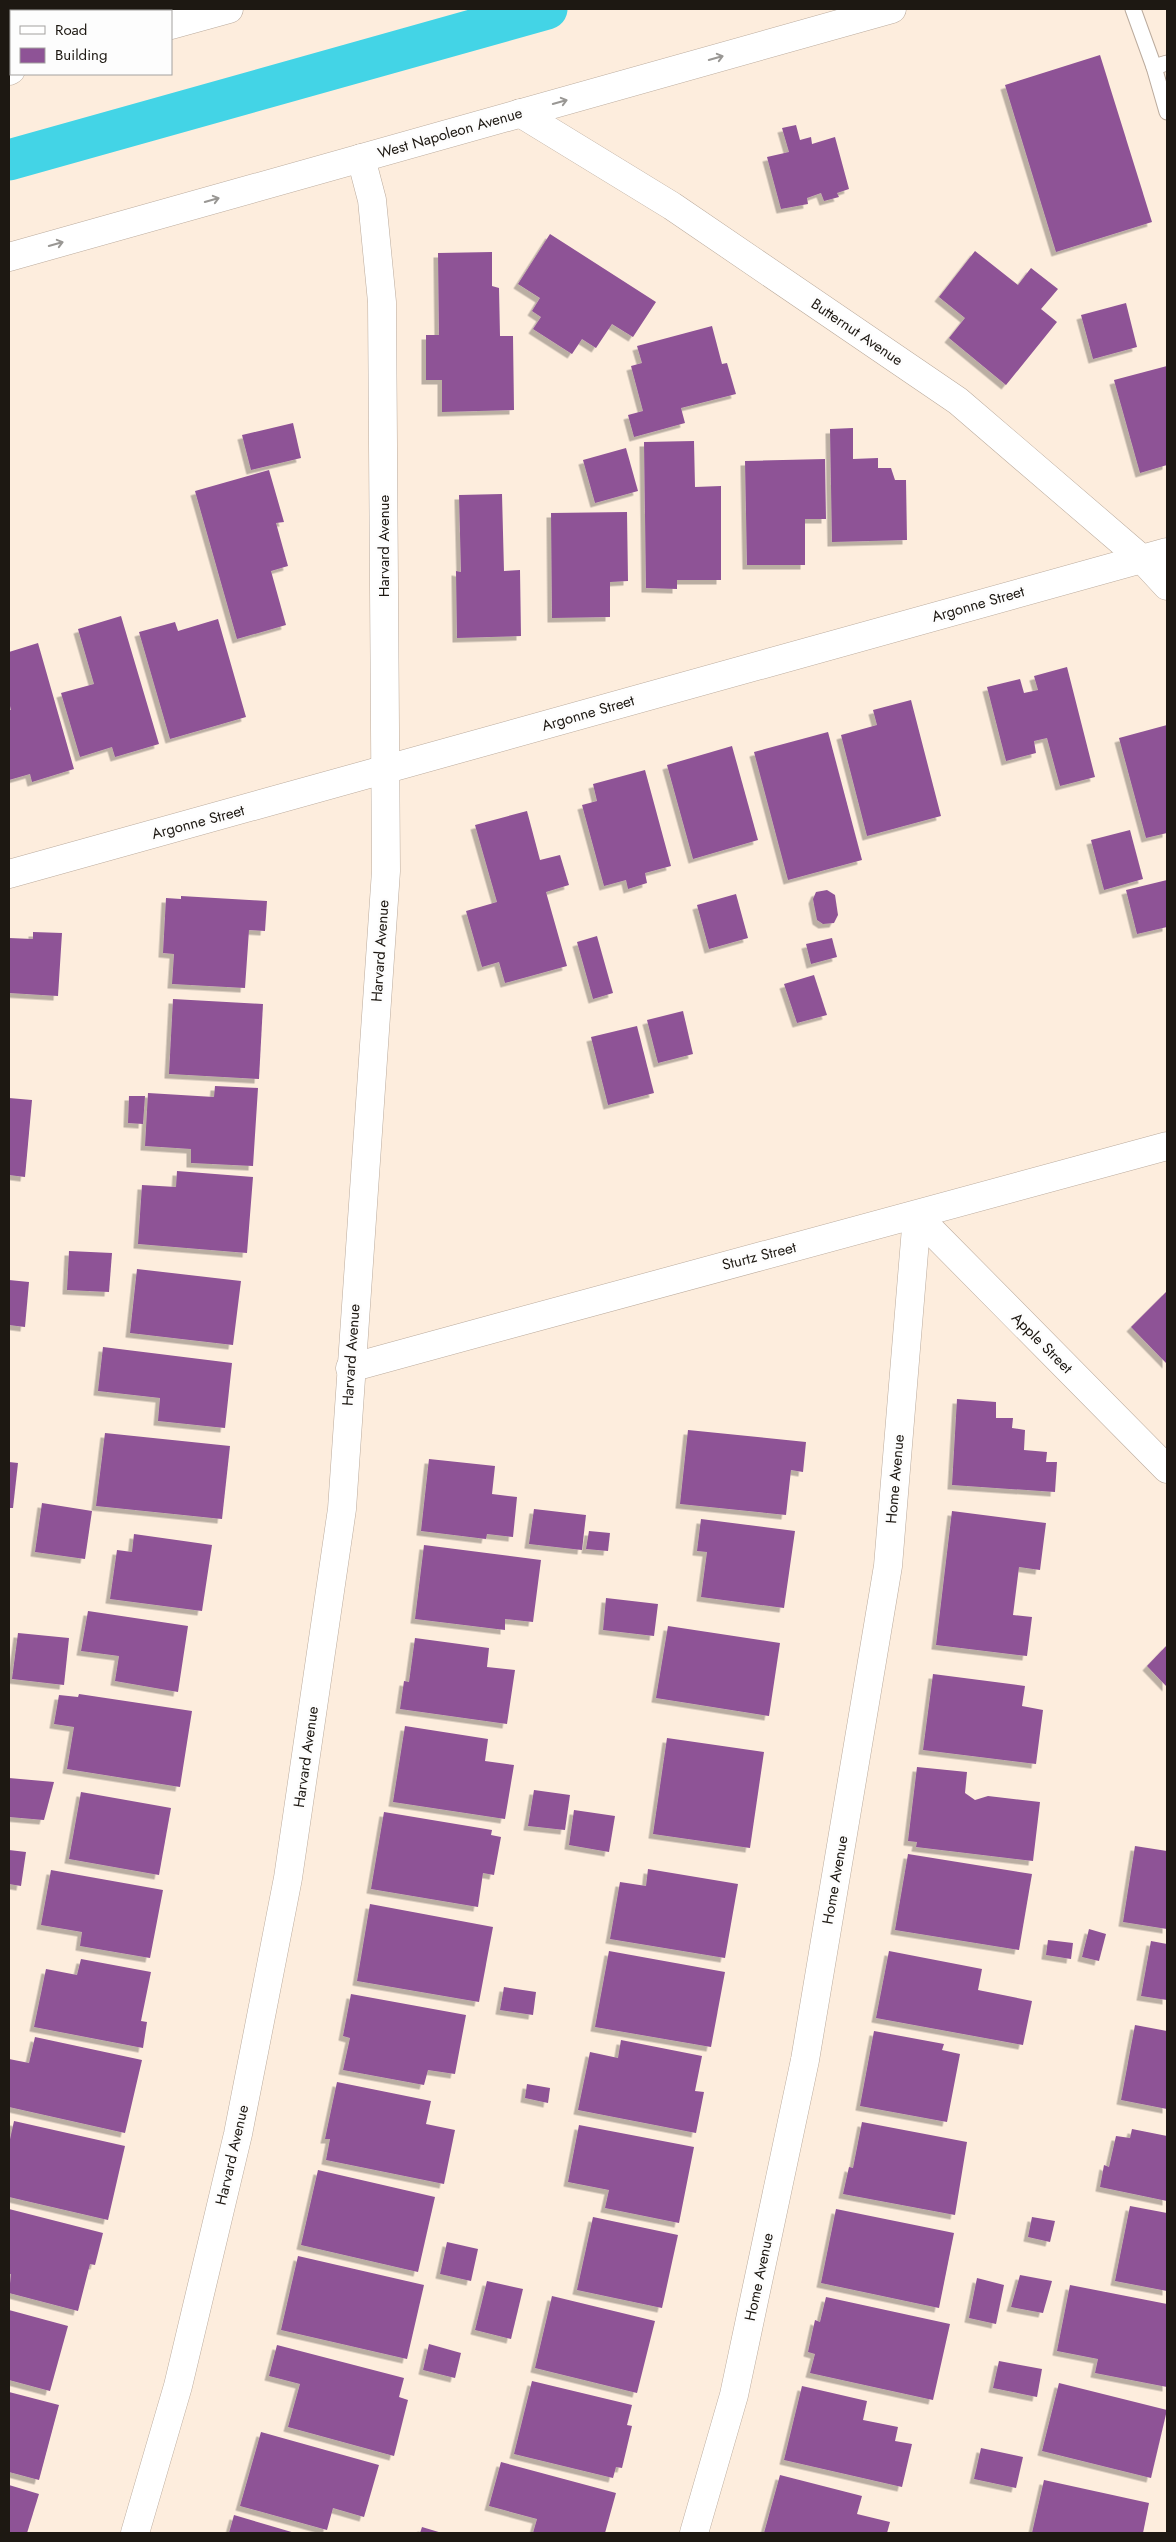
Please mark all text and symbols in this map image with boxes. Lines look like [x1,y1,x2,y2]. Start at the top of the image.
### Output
legend [10,10,172,75]
text: Road [55,19,87,41]
text: Building [55,44,107,66]
one-way arrow [708,53,724,63]
one-way arrow [551,97,567,107]
street label: West Napoleon Avenue [375,102,525,164]
one-way arrow [204,195,220,204]
one-way arrow [47,239,63,248]
street label: Butternut Avenue [807,293,908,371]
street label: Harvard Avenue [373,495,395,597]
street label: Argonne Street [929,580,1027,628]
street label: Argonne Street [539,689,637,737]
street label: Argonne Street [149,799,247,845]
street label: Harvard Avenue [365,899,395,1003]
street label: Sturtz Street [720,1236,799,1276]
street label: Harvard Avenue [336,1303,366,1407]
street label: Apple Street [1006,1307,1078,1379]
street label: Home Avenue [880,1433,910,1525]
street label: Harvard Avenue [288,1705,324,1809]
street label: Home Avenue [816,1834,854,1926]
street label: Harvard Avenue [210,2102,254,2207]
street label: Home Avenue [739,2231,779,2323]

